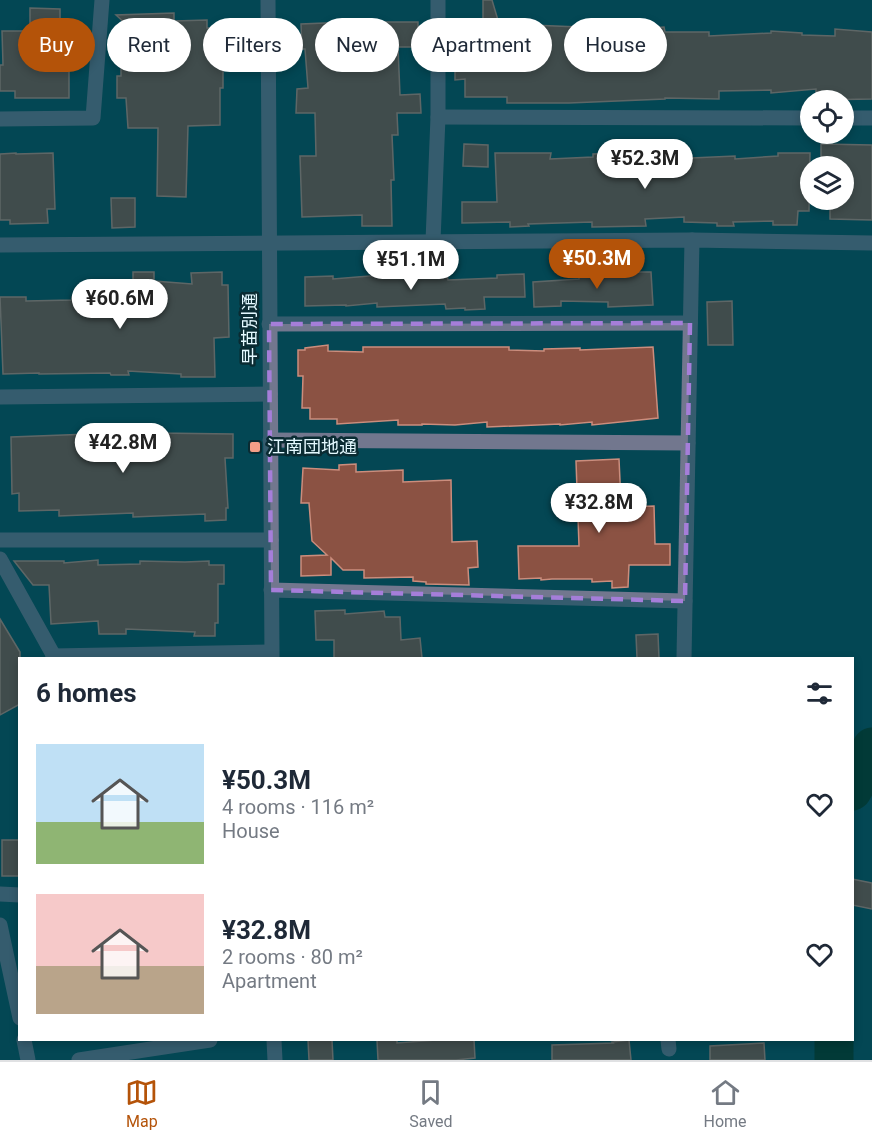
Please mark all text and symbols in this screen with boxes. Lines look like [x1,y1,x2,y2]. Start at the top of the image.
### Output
chip: Buy [18,18,95,72]
chip: Rent [107,18,191,72]
chip: Filters [203,18,303,72]
chip: New [315,18,399,72]
chip: Apartment [411,18,552,72]
chip: House [564,18,667,72]
map controls [800,90,854,210]
button: locate [800,90,854,144]
pin: ¥52.3M [596,139,694,190]
text: ¥52.3M [611,146,679,170]
button: layers [800,156,854,210]
pin: ¥50.3M [548,239,646,290]
pin: ¥51.1M [362,240,460,291]
text: ¥50.3M [563,246,631,270]
text: ¥51.1M [377,247,445,271]
pin: ¥60.6M [71,279,169,330]
text: ¥60.6M [86,286,154,310]
street label: 早苗別通 [239,293,260,365]
pin: ¥42.8M [74,423,172,474]
text: ¥42.8M [89,430,157,454]
place label: 江南団地通 [267,436,357,457]
marker: 江南団地通 [248,440,262,454]
pin: ¥32.8M [550,483,648,534]
text: ¥32.8M [565,490,633,514]
icon: filters [803,677,836,710]
text: 6 homes [36,678,137,708]
text: ¥50.3M [222,765,311,795]
icon: home [84,768,156,840]
icon: heart [803,788,836,821]
text: 4 rooms · 116 m² [222,795,374,819]
text: House [222,819,280,843]
text: ¥32.8M [222,915,311,945]
icon: home [84,918,156,990]
icon: heart [803,938,836,971]
text: 2 rooms · 80 m² [222,945,363,969]
text: Apartment [222,969,317,993]
tab: Map [125,1076,158,1131]
tab: Saved [409,1076,453,1131]
tab: Home [703,1076,747,1131]

